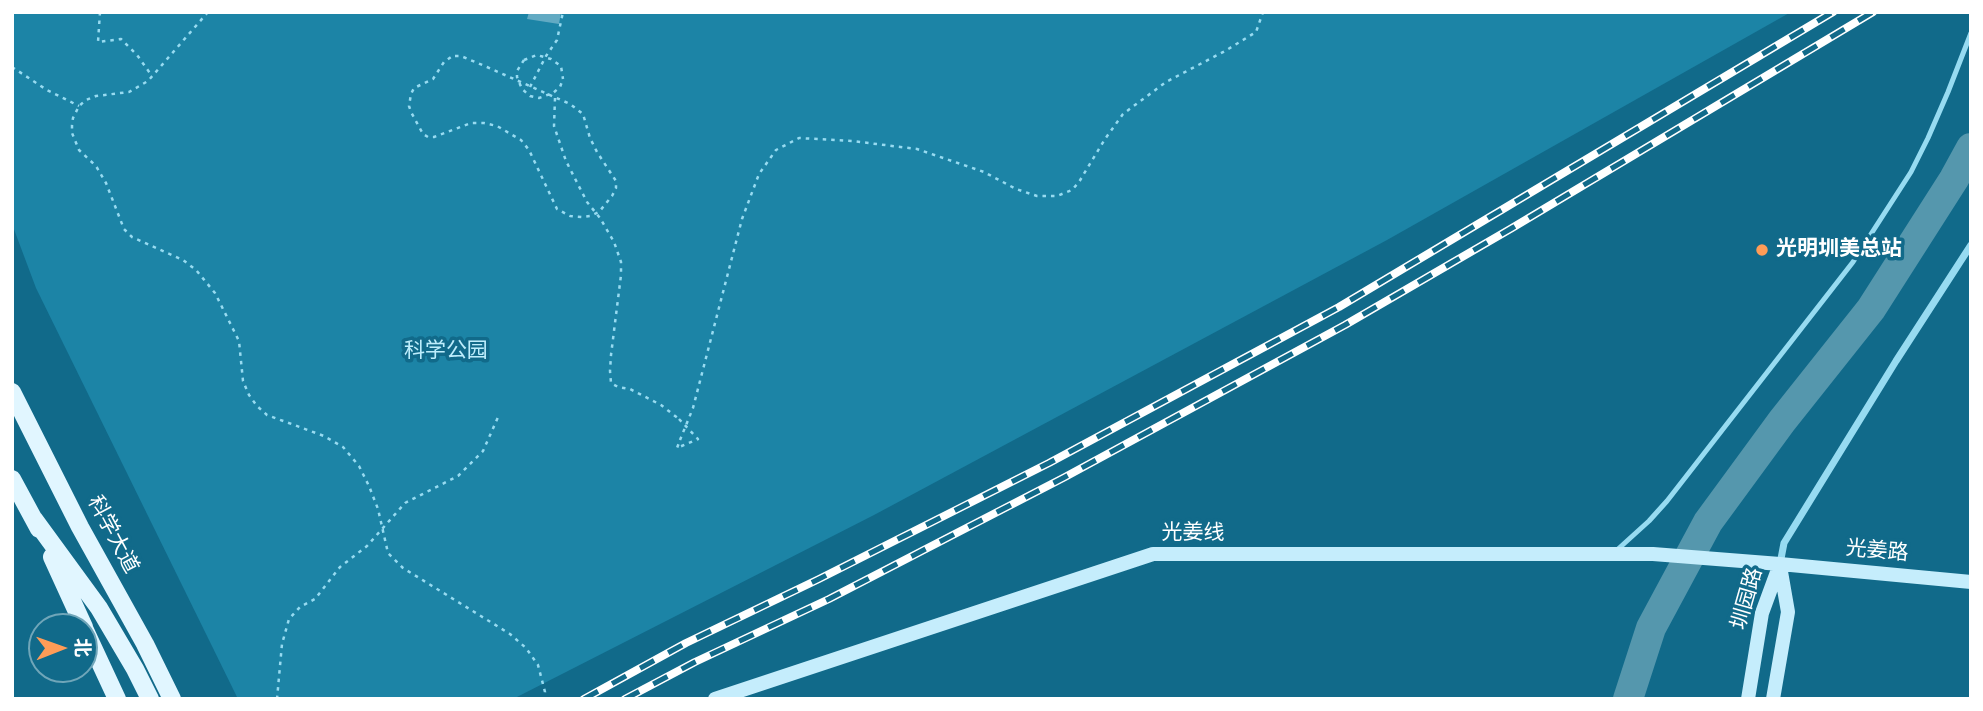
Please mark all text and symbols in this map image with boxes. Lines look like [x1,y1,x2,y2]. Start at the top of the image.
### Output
place label: 光明圳美总站 [1776,237,1902,263]
marker: 光明圳美总站 [1754,242,1770,258]
park label: 科学公园 [404,339,488,365]
street label: 科学大道 [81,492,143,578]
street label: 光姜线 [1162,521,1224,547]
street label: 光姜路 [1845,537,1909,567]
street label: 圳园路 [1727,565,1769,633]
north arrow [28,613,98,683]
text: 北 [69,638,96,657]

